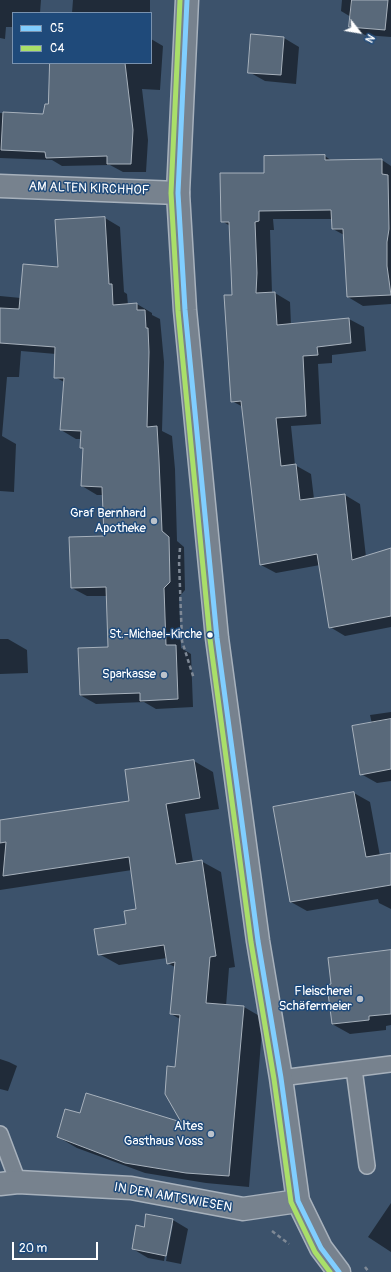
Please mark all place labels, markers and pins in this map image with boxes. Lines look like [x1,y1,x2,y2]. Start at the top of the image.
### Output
place label: Graf Bernhard Apotheke [70,506,146,537]
marker: Graf Bernhard Apotheke [149,516,159,526]
place label: St.-Michael-Kirche [109,628,202,642]
marker: St.-Michael-Kirche [205,630,215,640]
place label: Sparkasse [102,667,156,683]
marker: Sparkasse [159,670,169,680]
place label: Fleischerei Schäfermeier [279,984,352,1015]
marker: Fleischerei Schäfermeier [355,994,365,1004]
place label: Altes Gasthaus Voss [124,1119,203,1150]
marker: Altes Gasthaus Voss [206,1129,216,1139]

